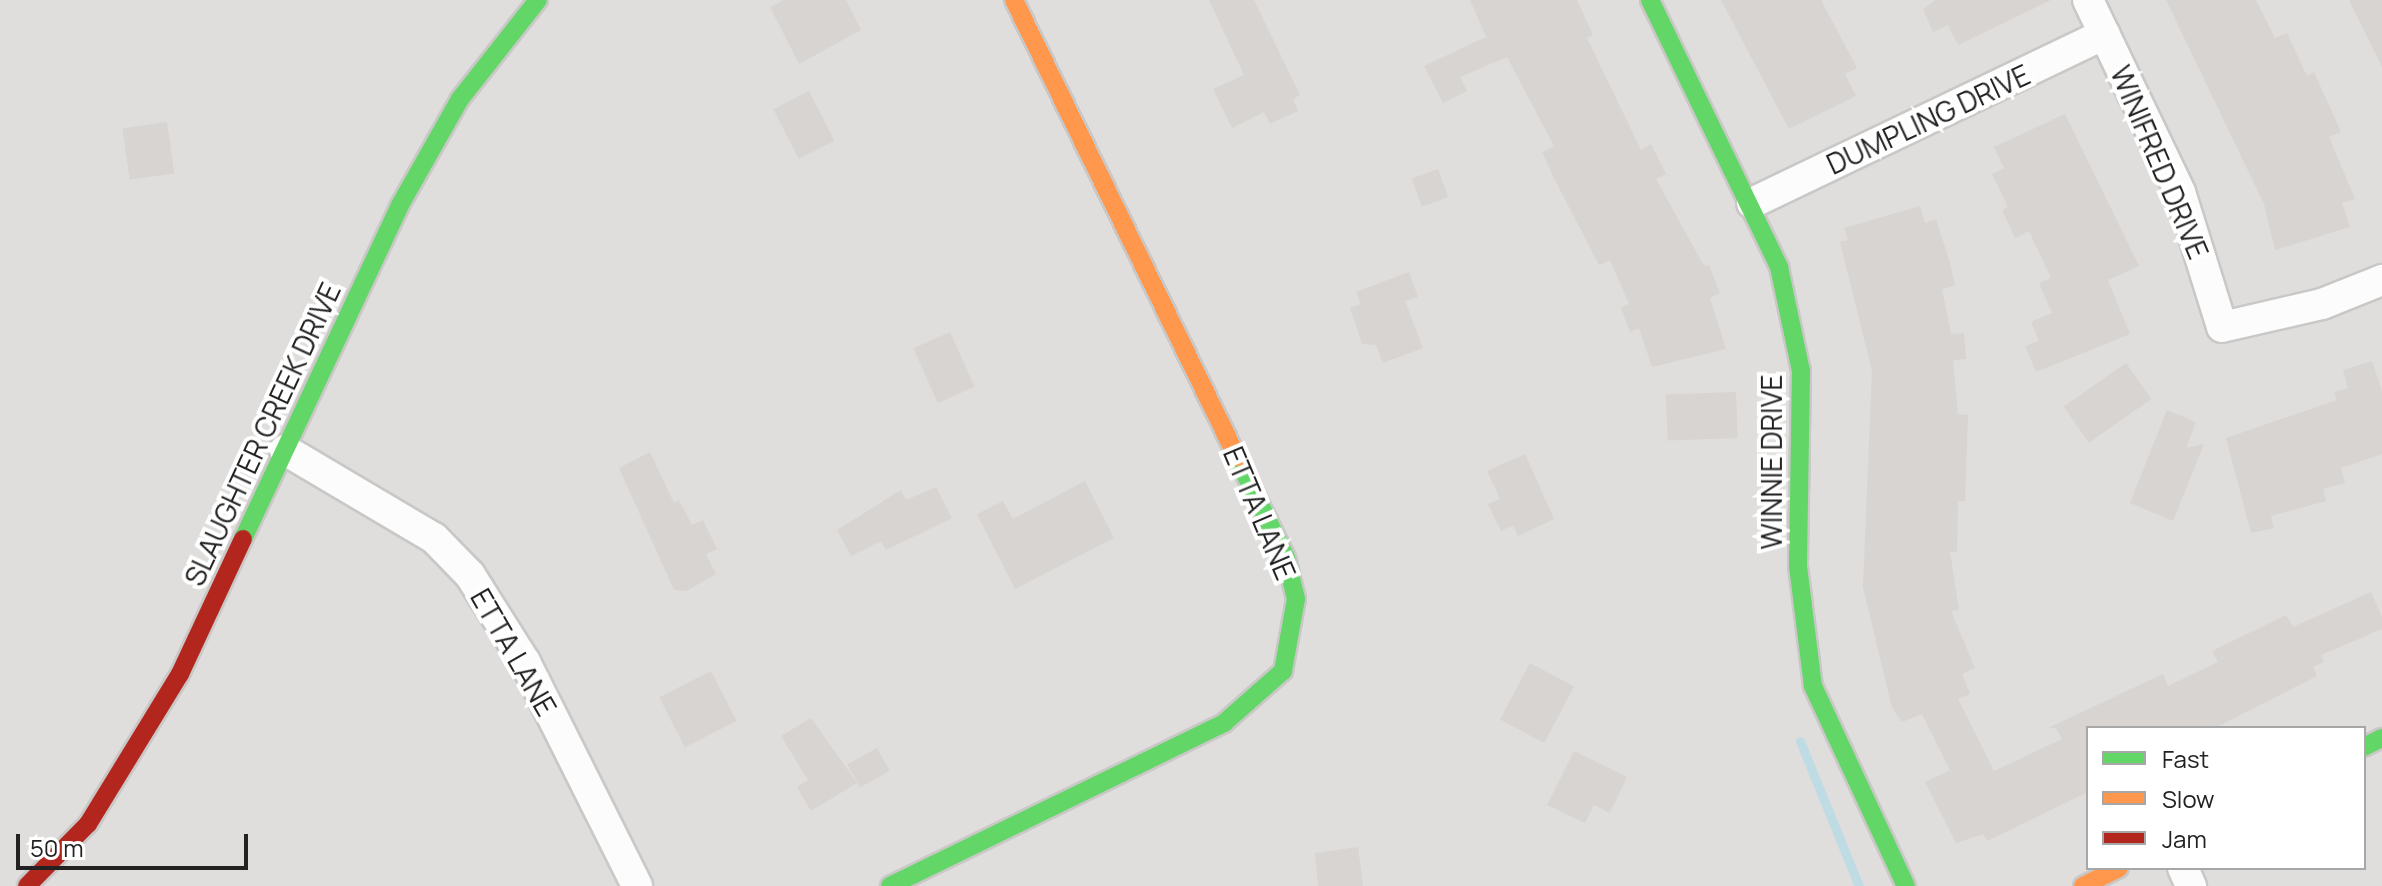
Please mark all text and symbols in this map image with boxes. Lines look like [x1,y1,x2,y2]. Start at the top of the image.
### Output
street label: DUMPLING DRIVE [1821,57,2035,181]
street label: WINIFRED DRIVE [2104,60,2216,264]
street label: SLAUGHTER CREEK DRIVE [177,277,347,591]
street label: WINNIE DRIVE [1754,374,1788,550]
street label: ETTA LANE [1217,442,1303,584]
street label: ETTA LANE [464,583,564,721]
legend [2086,726,2366,870]
text: Fast [2162,742,2209,775]
text: Slow [2162,782,2215,815]
scale bar [20,818,252,868]
text: Jam [2162,822,2207,855]
text: 50 m [30,831,84,864]

